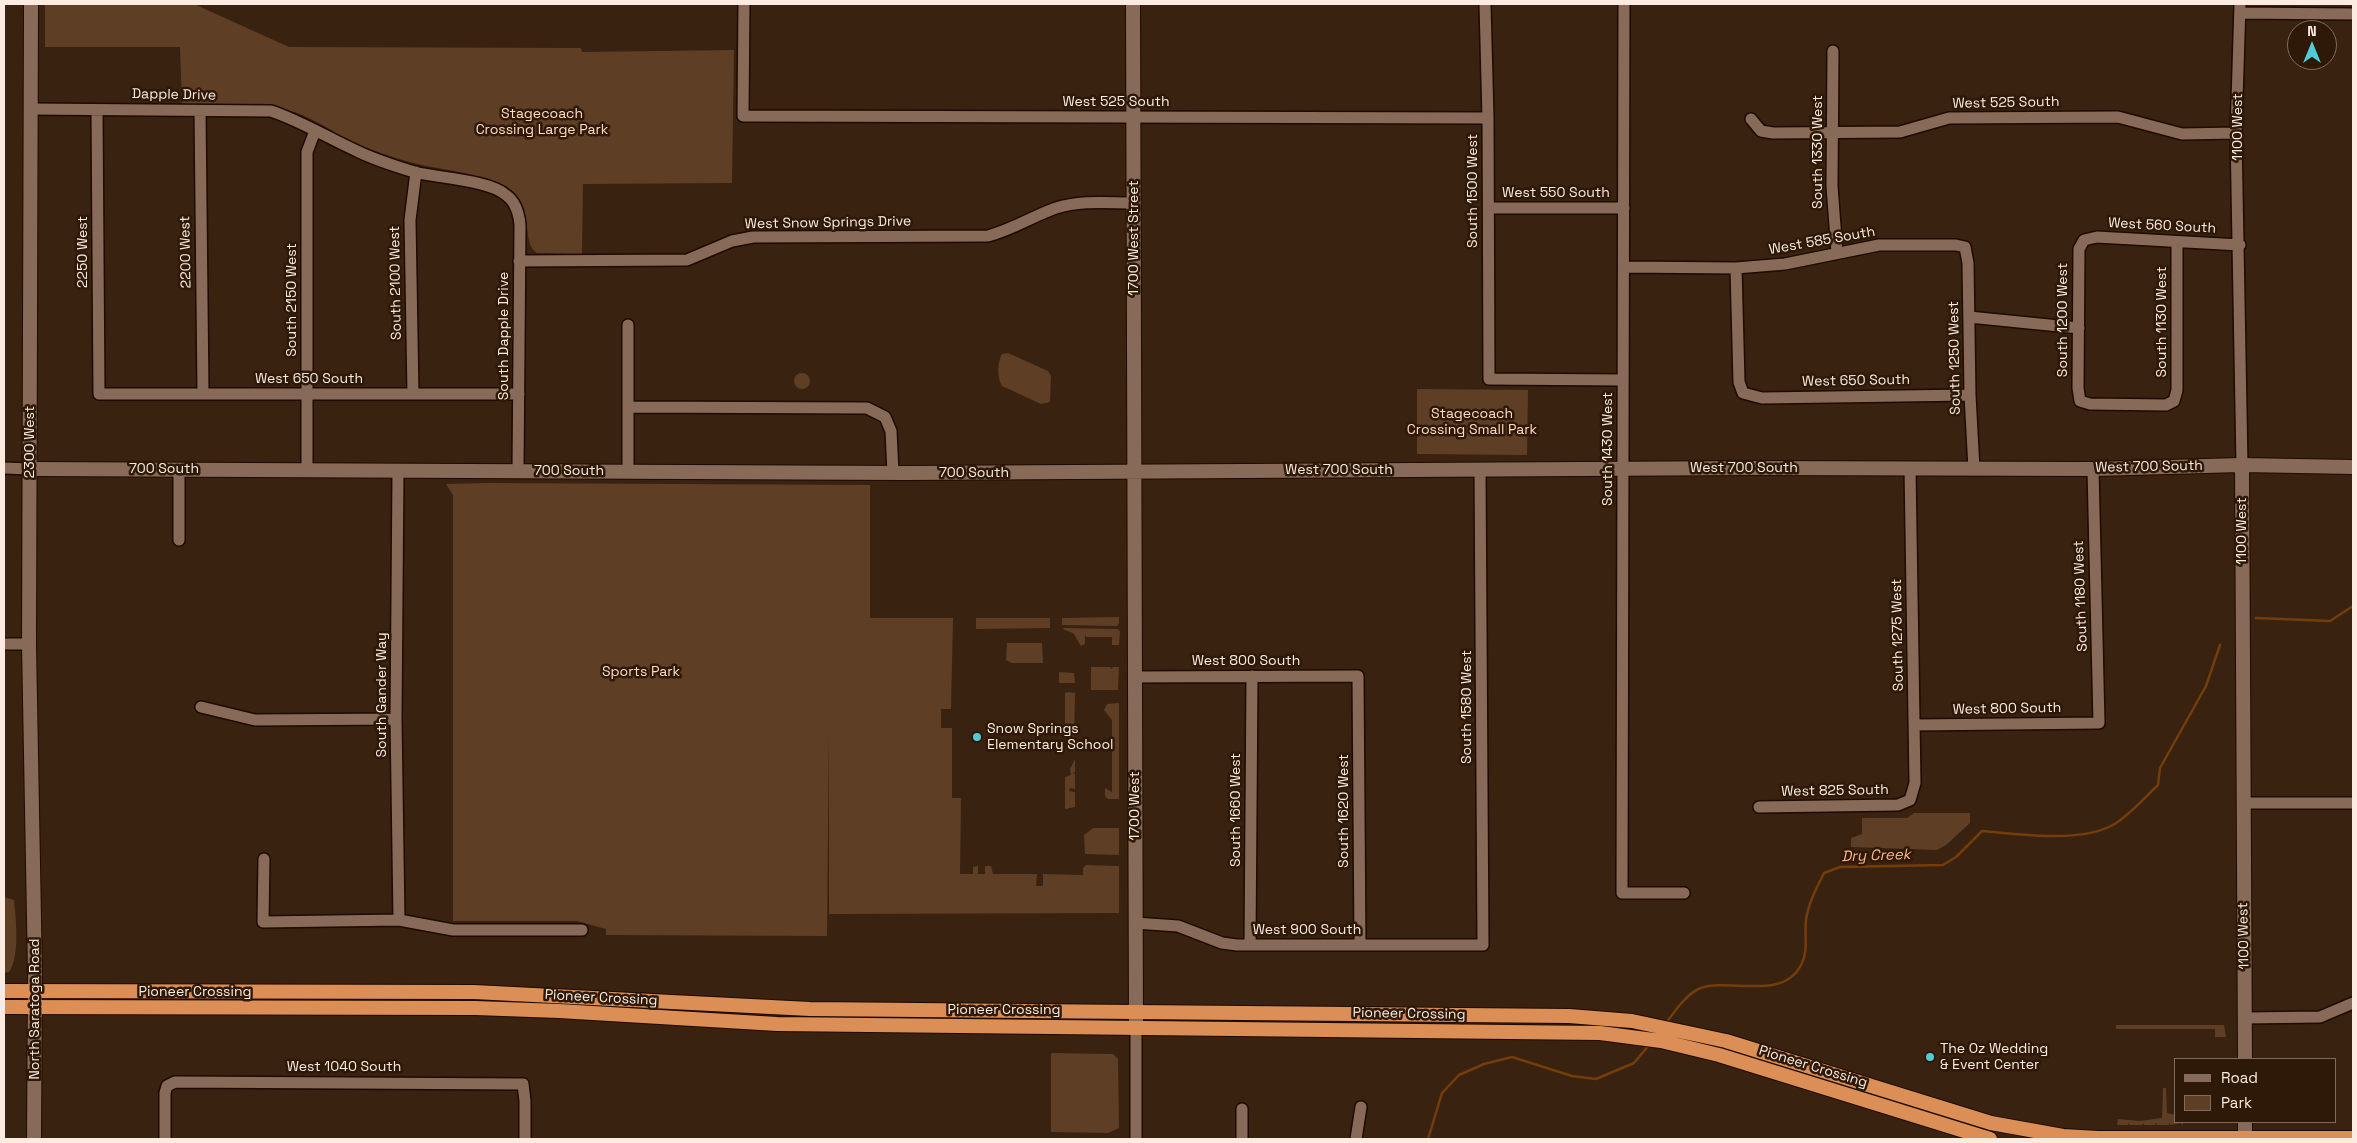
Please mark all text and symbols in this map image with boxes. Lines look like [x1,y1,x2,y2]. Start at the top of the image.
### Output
north arrow [2287,20,2337,70]
text: N [2307,22,2317,40]
street label: Dapple Drive [132,86,216,104]
street label: 1100 West [2230,93,2246,161]
street label: West 525 South [1062,94,1170,110]
street label: West 525 South [1952,94,2060,112]
street label: South 1330 West [1810,95,1826,209]
park label: Stagecoach Crossing Large Park [476,106,608,138]
street label: South 1500 West [1465,134,1481,248]
street label: 1700 West Street [1126,180,1142,296]
street label: West 550 South [1502,185,1610,201]
street label: West Snow Springs Drive [745,213,911,233]
street label: West 560 South [2108,215,2216,237]
street label: 2250 West [75,216,91,288]
street label: 2200 West [177,216,195,288]
street label: West 585 South [1768,223,1876,259]
street label: South 2100 West [387,226,405,340]
street label: South 2150 West [284,243,300,357]
street label: South 1200 West [2055,263,2071,377]
street label: South 1130 West [2154,266,2170,378]
street label: South Dapple Drive [496,272,512,400]
street label: South 1250 West [1946,301,1964,415]
street label: West 650 South [255,371,363,387]
street label: West 650 South [1802,372,1910,390]
street label: South 1430 West [1600,392,1616,506]
street label: 2300 West [22,406,38,478]
park label: Stagecoach Crossing Small Park [1407,406,1537,438]
street label: West 700 South [2095,458,2203,476]
street label: West 700 South [1690,460,1798,476]
street label: 700 South [129,461,199,477]
street label: West 700 South [1285,462,1393,478]
street label: 700 South [534,463,604,479]
street label: 700 South [939,465,1009,481]
street label: 1100 West [2234,497,2250,565]
street label: South 1180 West [2071,540,2091,652]
street label: South 1275 West [1889,579,1907,691]
street label: South Gander Way [374,632,390,758]
street label: South 1580 West [1459,650,1475,764]
street label: West 800 South [1192,653,1300,669]
park label: Sports Park [602,664,680,680]
street label: West 800 South [1953,700,2061,718]
place label: Snow Springs Elementary School [987,721,1113,754]
marker: Snow Springs Elementary School [971,731,983,743]
street label: South 1660 West [1228,753,1244,867]
street label: South 1620 West [1336,754,1352,868]
street label: 1700 West [1127,771,1143,841]
street label: West 825 South [1781,782,1889,800]
water label: Dry Creek [1841,846,1911,866]
street label: 1100 West [2235,902,2253,970]
street label: West 900 South [1253,922,1361,938]
street label: North Saratoga Road [27,939,43,1079]
street label: Pioneer Crossing [139,984,251,1000]
street label: Pioneer Crossing [544,987,658,1009]
street label: Pioneer Crossing [948,1002,1060,1018]
street label: Pioneer Crossing [1352,1005,1466,1023]
place label: The Oz Wedding & Event Center [1940,1041,2048,1074]
street label: Pioneer Crossing [1757,1042,1869,1092]
marker: The Oz Wedding & Event Center [1924,1051,1936,1063]
legend [2174,1058,2337,1123]
street label: West 1040 South [287,1059,401,1075]
text: Road [2221,1068,2258,1087]
text: Park [2221,1093,2252,1112]

